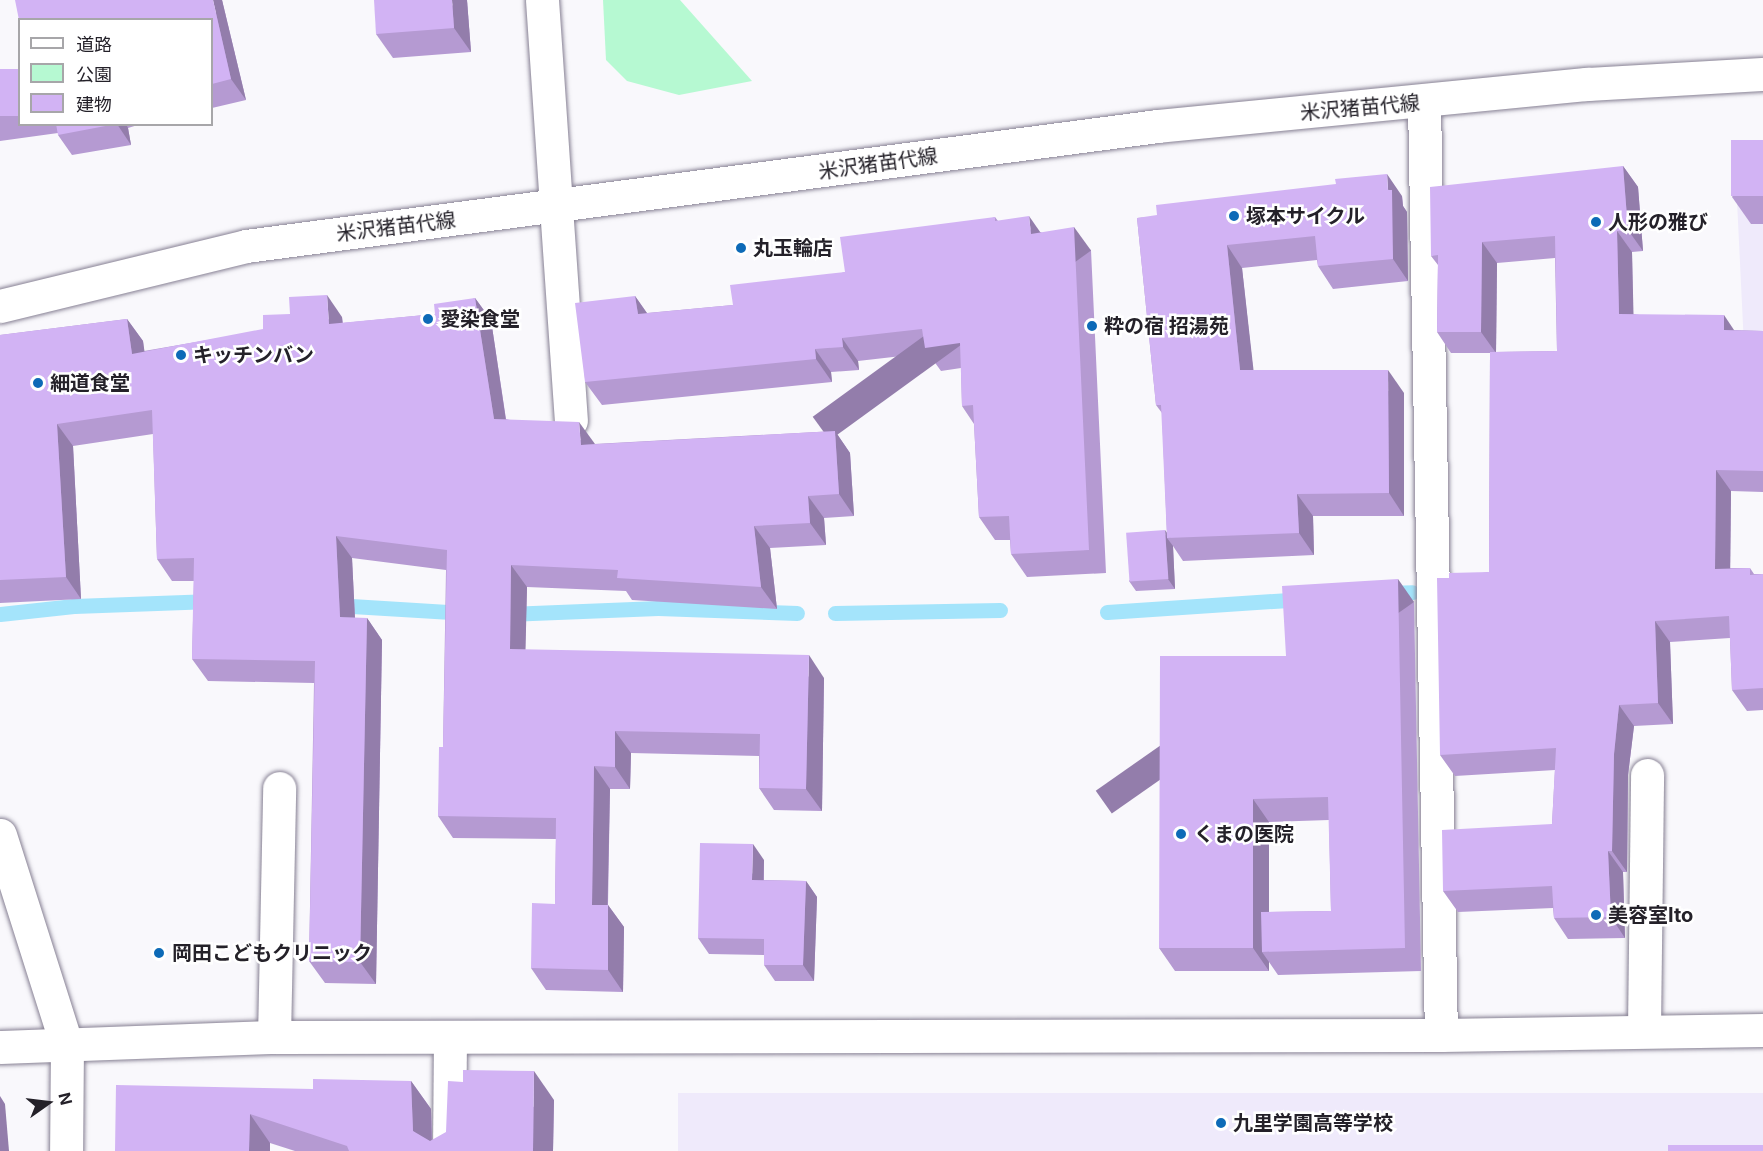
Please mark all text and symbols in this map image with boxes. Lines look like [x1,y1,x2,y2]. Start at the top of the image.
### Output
legend [18,18,213,126]
text: 道路 [76,34,112,55]
text: 公園 [76,64,112,85]
street label: 米沢猪苗代線 [1299,91,1421,125]
text: 建物 [76,94,112,115]
street label: 米沢猪苗代線 [817,144,939,184]
place label: 塚本サイクル [1246,204,1366,228]
street label: 米沢猪苗代線 [335,208,457,246]
marker: 塚本サイクル [1227,209,1241,223]
place label: 人形の雅び [1608,210,1708,234]
marker: 人形の雅び [1589,215,1603,229]
place label: 丸玉輪店 [753,236,833,260]
marker: 丸玉輪店 [734,241,748,255]
place label: 愛染食堂 [440,307,520,331]
marker: 愛染食堂 [421,312,435,326]
place label: 粋の宿 招湯苑 [1104,314,1229,338]
marker: 粋の宿 招湯苑 [1085,319,1099,333]
place label: キッチンバン [193,343,313,367]
marker: キッチンバン [174,348,188,362]
place label: 細道食堂 [50,371,130,395]
marker: 細道食堂 [31,376,45,390]
place label: くまの医院 [1194,822,1294,846]
marker: くまの医院 [1172,825,1190,843]
place label: 美容室Ito [1608,903,1693,927]
marker: 美容室Ito [1589,908,1603,922]
place label: 岡田こどもクリニック [172,941,372,965]
marker: 岡田こどもクリニック [150,944,168,962]
north arrow [18,1073,78,1133]
text: N [54,1090,77,1107]
place label: 九里学園高等学校 [1233,1111,1393,1135]
marker: 九里学園高等学校 [1214,1116,1228,1130]

